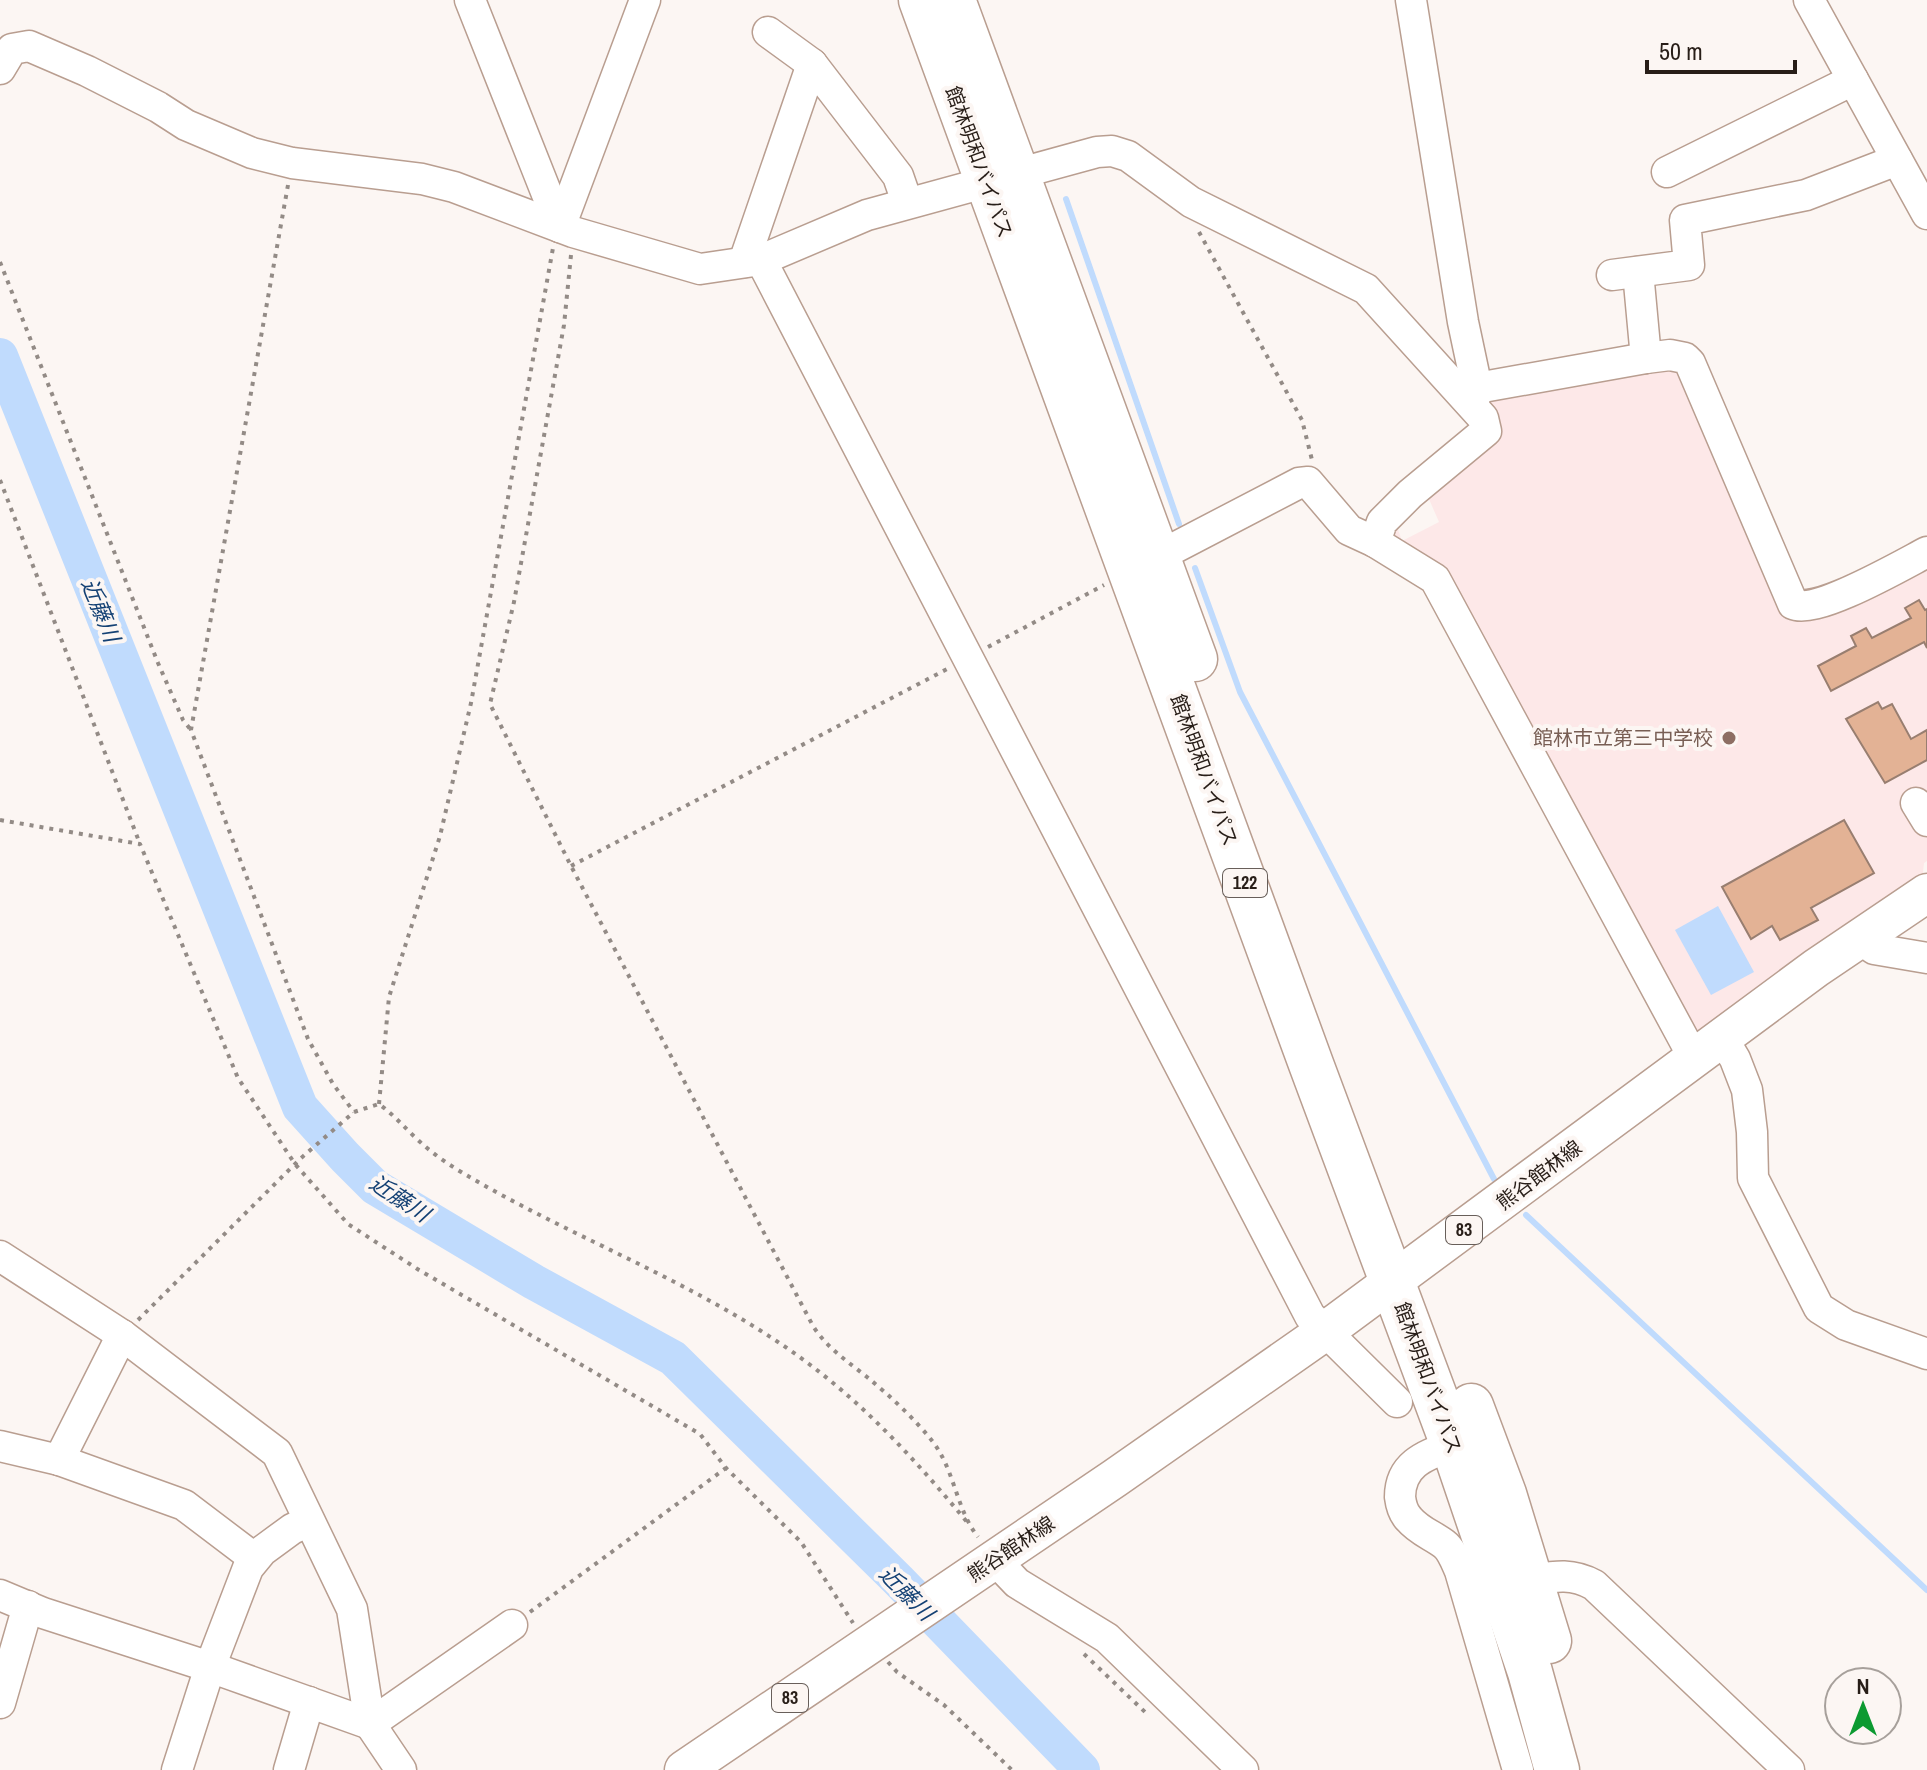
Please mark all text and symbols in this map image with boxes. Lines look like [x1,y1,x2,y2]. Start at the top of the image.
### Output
scale bar [1647,24,1795,74]
text: 50 m [1659,35,1703,67]
street label: 館林明和バイパス [939,82,1019,241]
water label: 近藤川 [75,574,128,648]
street label: 館林明和バイパス [1164,690,1244,849]
place label: 館林市立第三中学校 [1533,724,1713,751]
marker: 館林市立第三中学校 [1720,729,1738,747]
road number: 122 [1223,869,1267,897]
street label: 熊谷館林線 [1491,1134,1587,1215]
water label: 近藤川 [364,1167,438,1230]
road number: 83 [1446,1216,1482,1244]
street label: 館林明和バイパス [1388,1298,1468,1457]
street label: 熊谷館林線 [962,1509,1060,1588]
water label: 近藤川 [873,1559,942,1628]
north arrow [1823,1666,1903,1746]
text: N [1856,1671,1870,1701]
road number: 83 [772,1684,808,1712]

